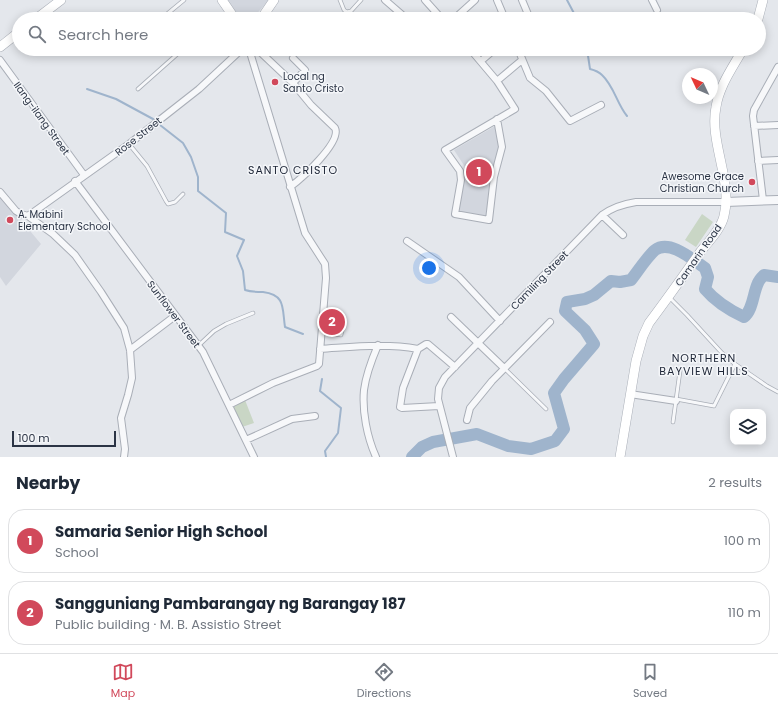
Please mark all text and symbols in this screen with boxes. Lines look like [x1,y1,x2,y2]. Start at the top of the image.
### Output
search box [12,12,766,56]
icon: search [26,23,48,45]
text: Search here [58,24,148,45]
north arrow [682,68,718,104]
place label: Local ng Santo Cristo [283,69,344,96]
marker: Local ng Santo Cristo [270,77,280,87]
street label: Ilang-ilang Street [10,79,73,158]
street label: Rose Street [112,113,165,159]
pin: 1 [466,157,492,187]
district label: SANTO CRISTO [248,162,338,178]
place label: Awesome Grace Christian Church [660,169,744,196]
marker: Awesome Grace Christian Church [747,177,757,187]
place label: A. Mabini Elementary School [18,207,111,234]
marker: A. Mabini Elementary School [5,215,15,225]
street label: Camarin Road [671,221,725,289]
street label: Camiling Street [507,247,572,313]
your location [419,258,439,278]
street label: Sunflower Street [143,277,204,351]
pin: 2 [319,307,345,337]
district label: NORTHERN BAYVIEW HILLS [659,350,749,379]
map controls [730,409,766,445]
button: layers [730,409,766,445]
scale bar [12,429,116,448]
text: 100 m [18,430,50,446]
text: Nearby [16,471,80,495]
text: 2 results [708,473,762,492]
text: Samaria Senior High School [55,521,268,542]
text: 1 [28,531,32,550]
text: 100 m [724,531,761,550]
text: School [55,543,99,562]
text: Sangguniang Pambarangay ng Barangay 187 [55,593,405,614]
text: 2 [26,603,34,622]
text: 110 m [728,603,761,622]
text: Public building · M. B. Assistio Street [55,615,281,634]
tab: Map [111,661,135,702]
tab: Directions [357,661,411,702]
tab: Saved [633,661,667,702]

